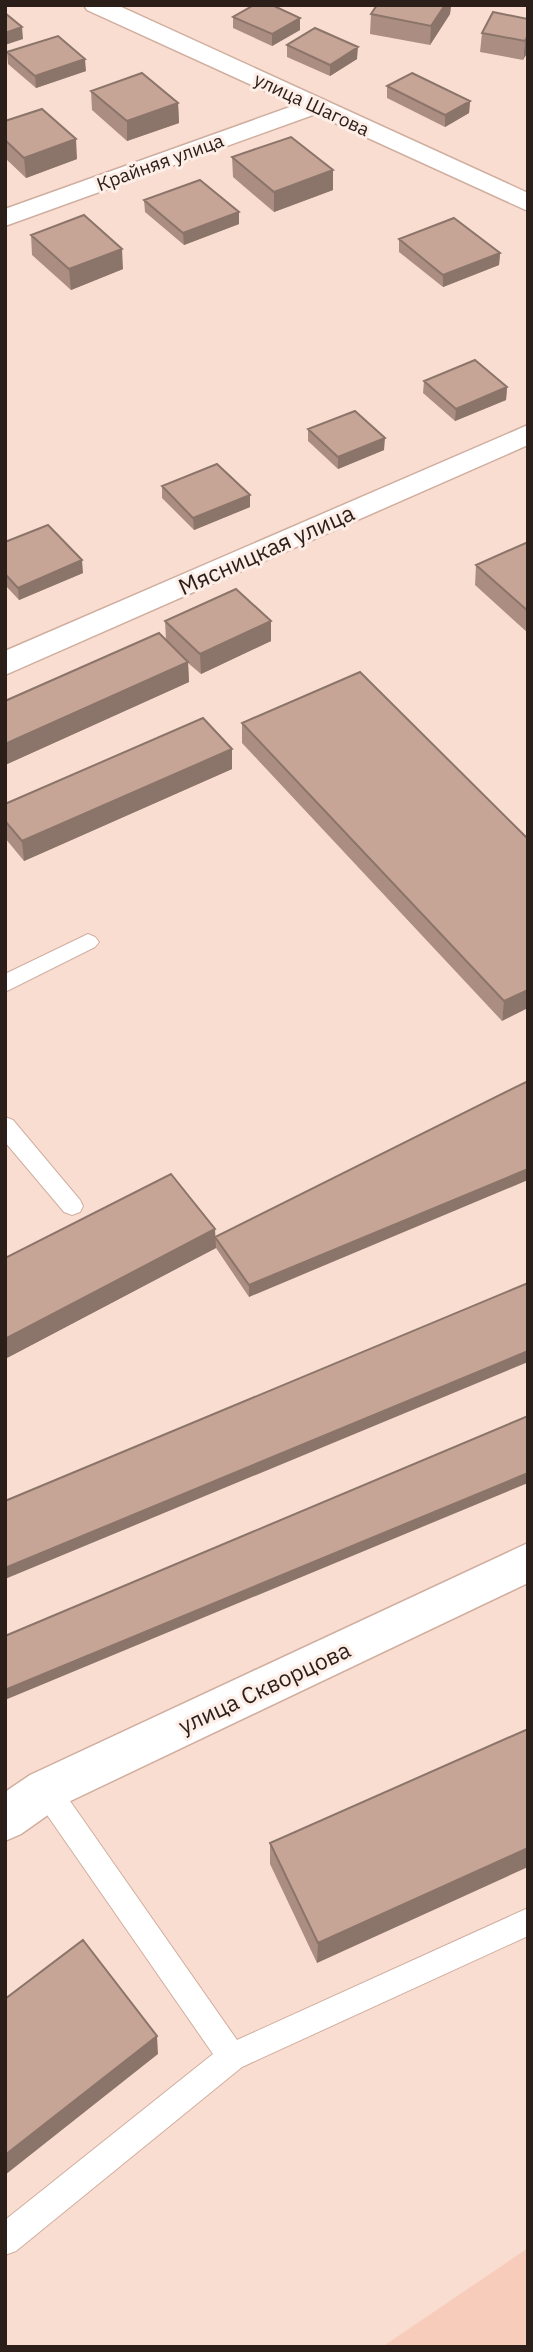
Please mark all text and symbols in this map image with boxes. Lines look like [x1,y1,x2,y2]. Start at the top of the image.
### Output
street label: улица Шагова [250,67,374,141]
street label: Крайняя улица [93,128,227,196]
street label: Мясницкая улица [173,497,359,601]
street label: улица Скворцова [173,1634,355,1740]

